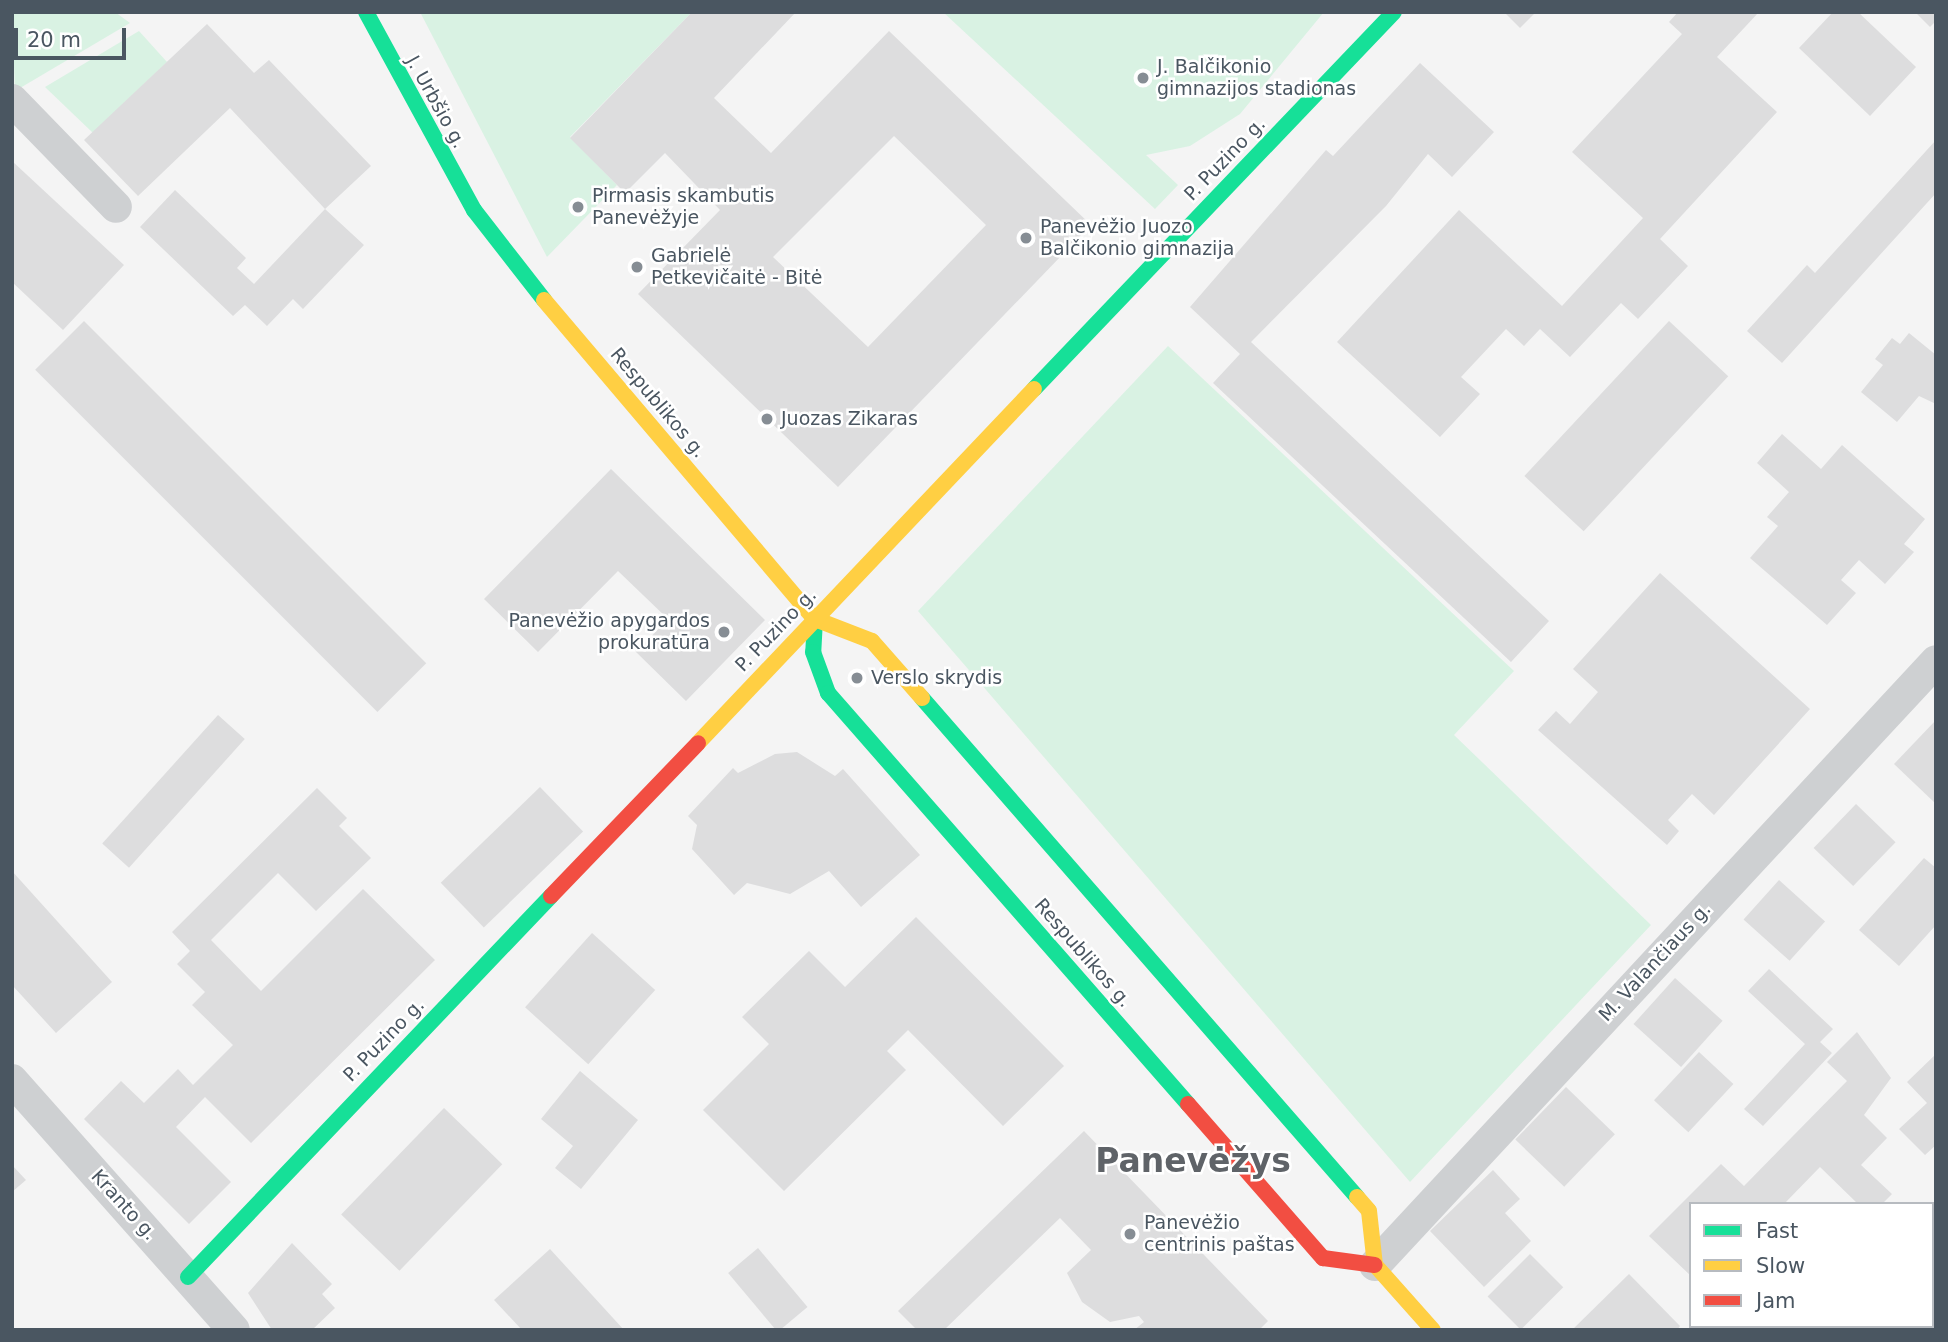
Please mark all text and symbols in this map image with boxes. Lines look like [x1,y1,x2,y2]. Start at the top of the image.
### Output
scale bar [18,14,130,58]
text: 20 m [27,28,81,52]
street label: J. Urbšio g. [401,52,471,152]
place label: J. Balčikonio gimnazijos stadionas [1157,56,1356,100]
marker: J. Balčikonio gimnazijos stadionas [1135,70,1151,86]
street label: P. Puzino g. [1180,113,1270,205]
place label: Pirmasis skambutis Panevėžyje [592,185,775,229]
marker: Pirmasis skambutis Panevėžyje [570,199,586,215]
place label: Panevėžio Juozo Balčikonio gimnazija [1040,216,1234,260]
marker: Panevėžio Juozo Balčikonio gimnazija [1018,230,1034,246]
place label: Gabrielė Petkevičaitė - Bitė [651,245,822,289]
marker: Gabrielė Petkevičaitė - Bitė [629,259,645,275]
street label: Respublikos g. [605,343,711,463]
place label: Juozas Zikaras [781,408,918,430]
marker: Juozas Zikaras [759,411,775,427]
street label: P. Puzino g. [731,584,821,676]
place label: Panevėžio apygardos prokuratūra [508,610,710,654]
marker: Panevėžio apygardos prokuratūra [716,624,732,640]
place label: Verslo skrydis [871,667,1002,689]
marker: Verslo skrydis [849,670,865,686]
street label: Respublikos g. [1030,894,1136,1012]
street label: M. Valančiaus g. [1594,898,1716,1026]
street label: P. Puzino g. [339,994,429,1086]
district label: Panevėžys [1095,1141,1291,1181]
street label: Kranto g. [86,1165,162,1245]
legend [1689,1202,1934,1328]
place label: Panevėžio centrinis paštas [1144,1212,1295,1256]
text: Fast [1756,1219,1798,1243]
marker: Panevėžio centrinis paštas [1122,1226,1138,1242]
text: Slow [1756,1254,1805,1278]
text: Jam [1756,1289,1796,1313]

